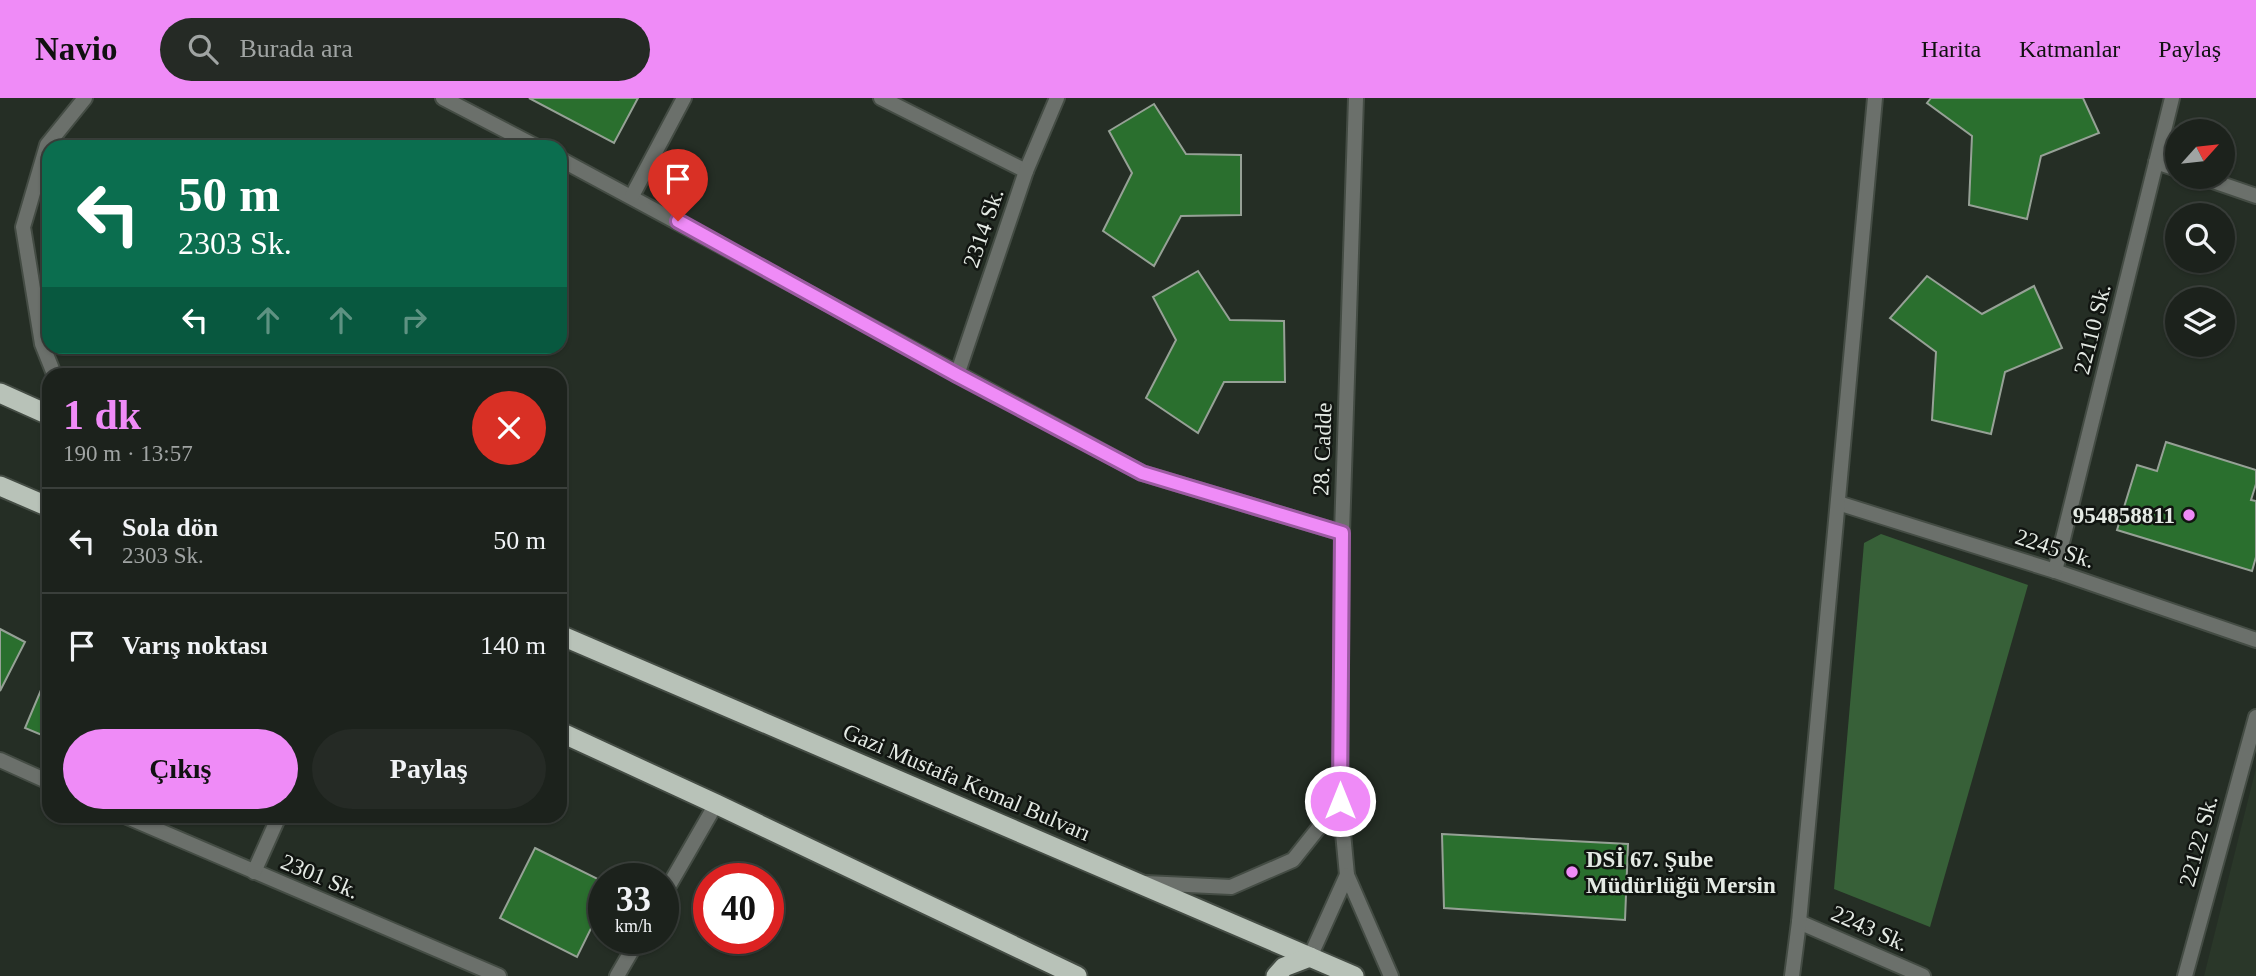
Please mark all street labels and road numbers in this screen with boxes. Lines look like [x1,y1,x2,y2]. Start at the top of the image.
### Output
street label: 2314 Sk. [958,185,1009,271]
street label: 22110 Sk. [2069,281,2116,377]
street label: 28. Cadde [1308,402,1337,496]
street label: 2245 Sk. [2012,524,2098,573]
street label: Gazi Mustafa Kemal Bulvarı [839,719,1094,846]
street label: 22122 Sk. [2174,793,2223,889]
street label: 2301 Sk. [277,849,362,904]
street label: 2243 Sk. [1827,900,1912,957]

